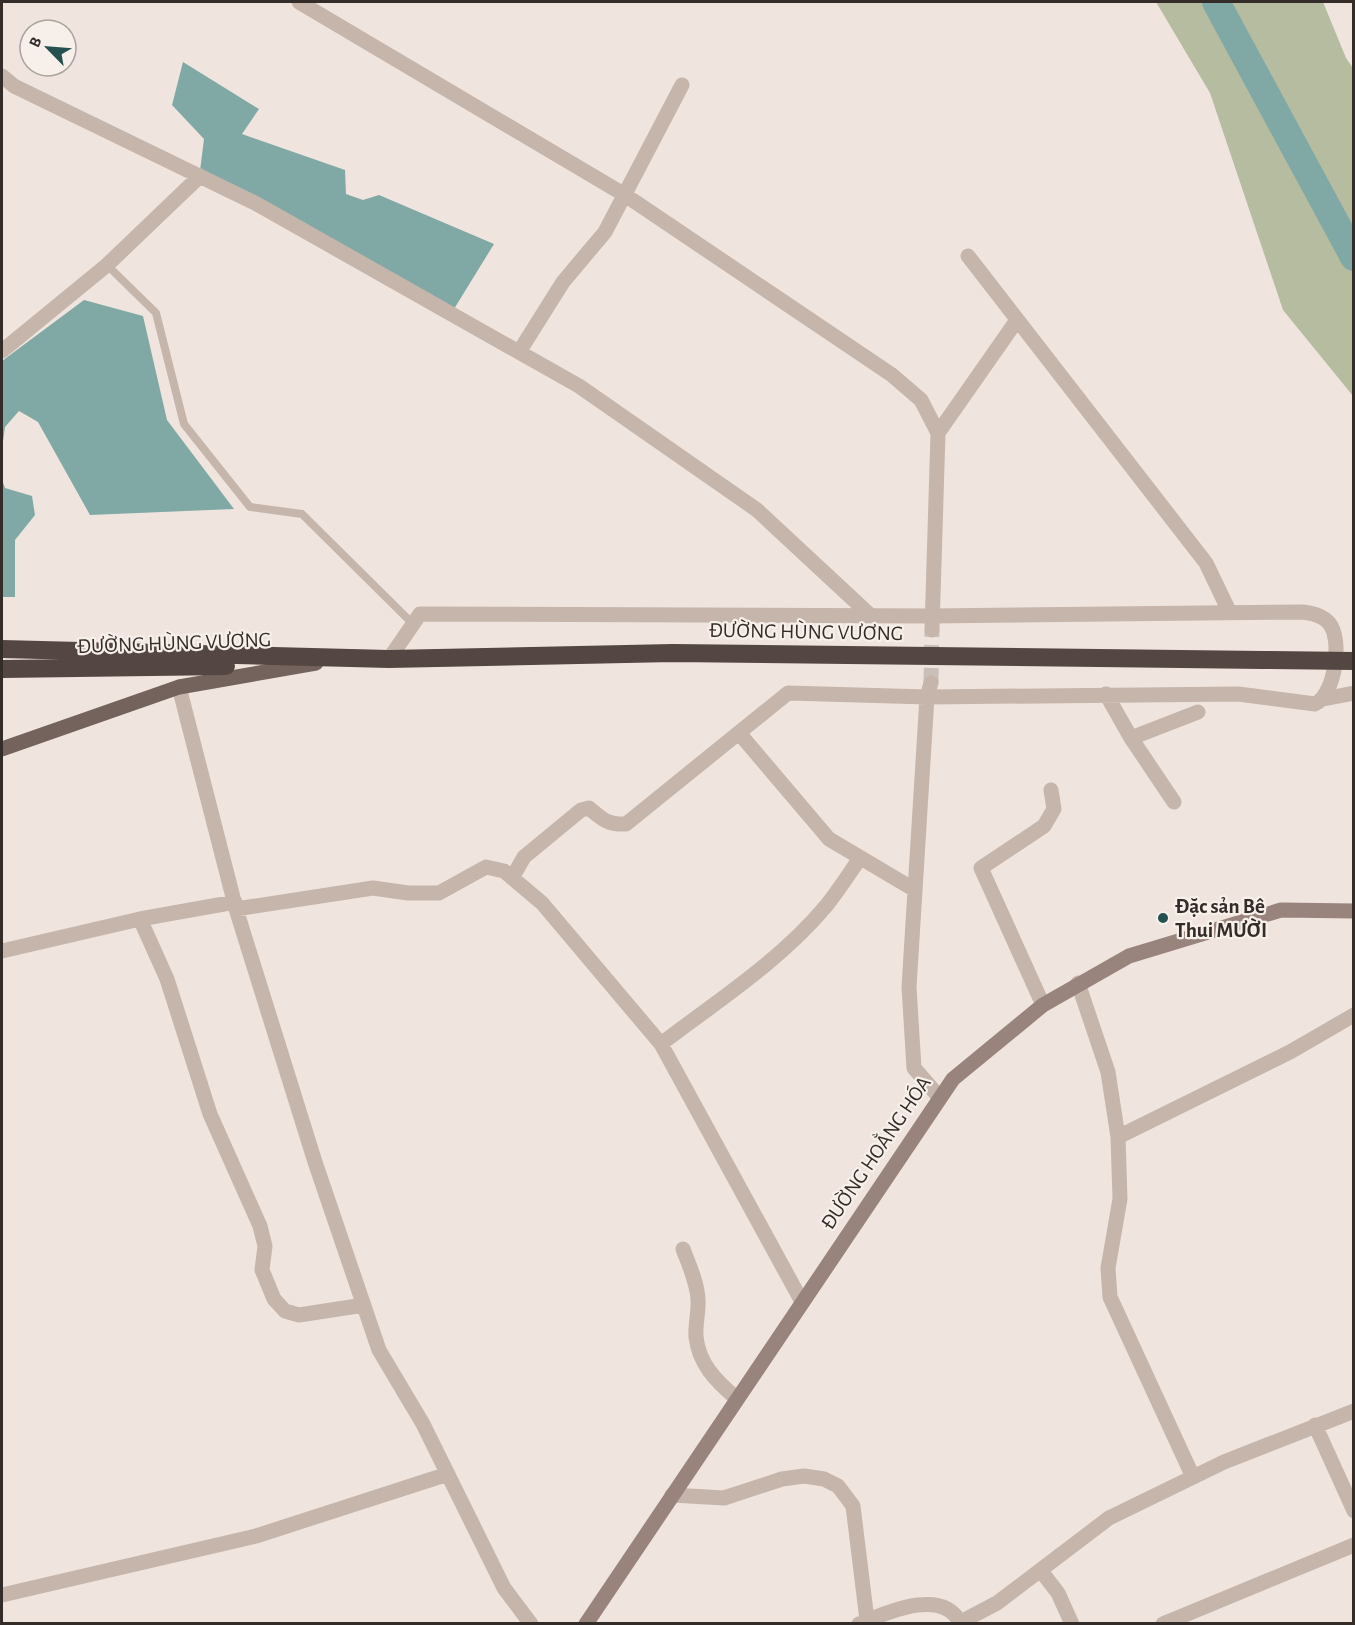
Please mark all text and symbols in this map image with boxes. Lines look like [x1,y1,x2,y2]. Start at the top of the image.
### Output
north arrow [18,18,78,78]
text: B [26,35,45,50]
street label: ĐƯỜNG HÙNG VƯƠNG [709,618,903,644]
street label: ĐƯỜNG HÙNG VƯƠNG [76,627,271,657]
place label: Đặc sản Bê Thui MƯỜI [1175,896,1267,941]
marker: Đặc sản Bê Thui MƯỜI [1156,911,1170,925]
street label: ĐƯỜNG HOẰNG HÓA [814,1070,935,1233]

